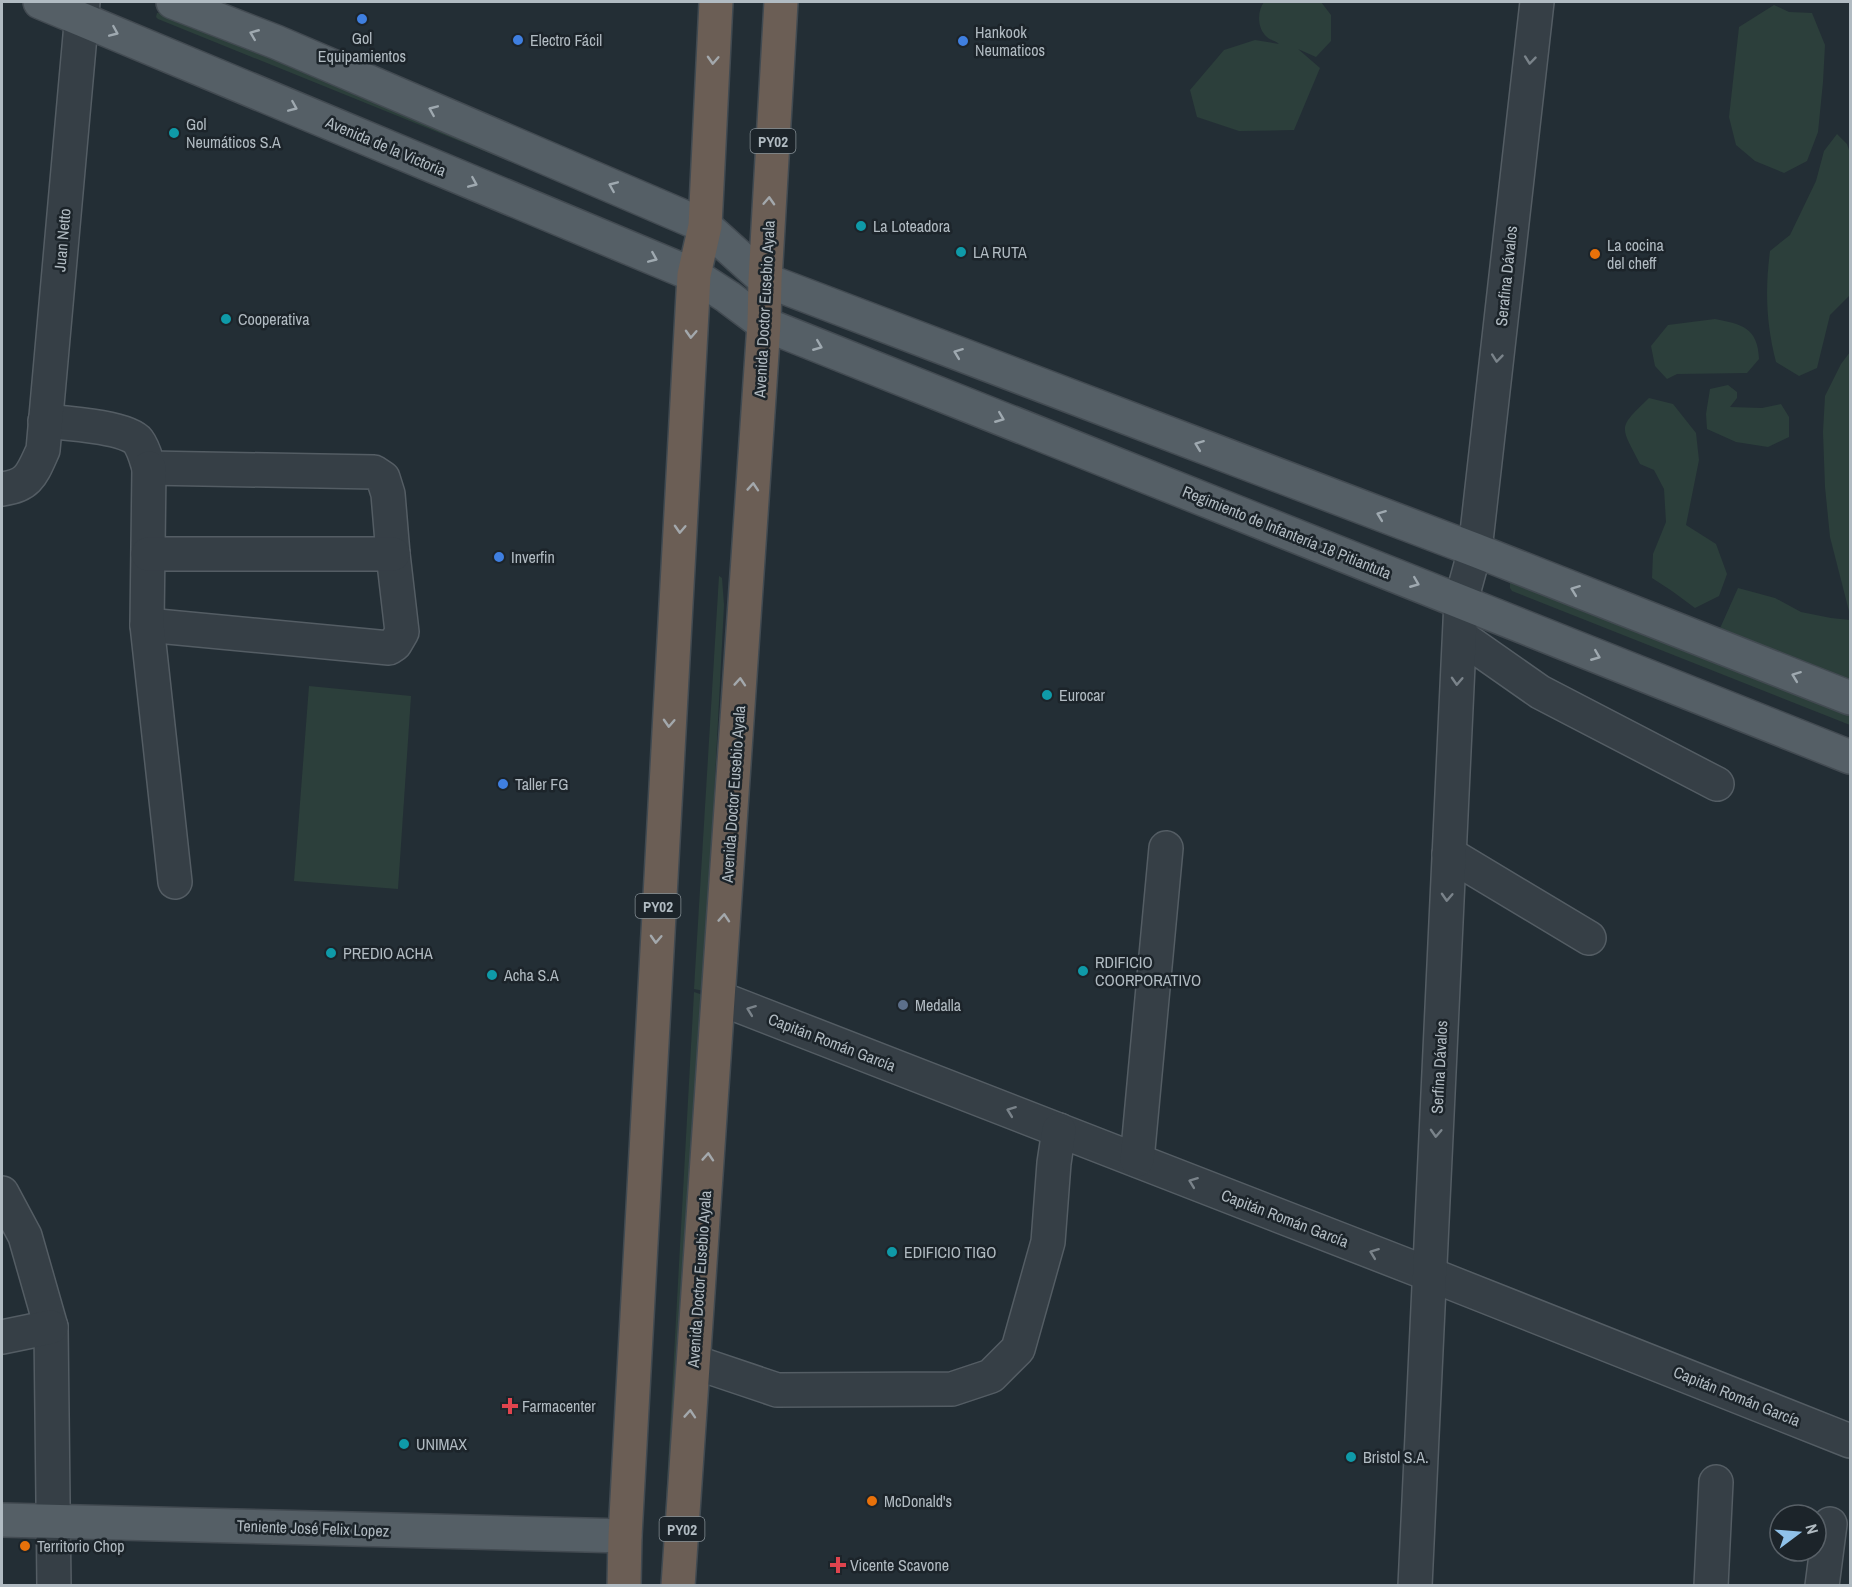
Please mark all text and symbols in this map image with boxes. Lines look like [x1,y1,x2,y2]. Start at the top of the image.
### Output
marker: Gol Equipamientos [355,12,369,26]
place label: Hankook Neumaticos [975,21,1045,61]
one-way arrow [107,25,118,37]
place label: Gol Equipamientos [318,27,406,67]
one-way arrow [249,28,260,41]
place label: Electro Fácil [530,29,602,51]
marker: Electro Fácil [511,33,525,47]
marker: Hankook Neumaticos [956,34,970,48]
one-way arrow [707,55,720,64]
one-way arrow [1525,55,1537,64]
one-way arrow [287,100,298,112]
one-way arrow [429,105,440,117]
street label: Avenida de la Victoria [322,110,450,182]
place label: Gol Neumáticos S.A [186,113,281,153]
marker: Gol Neumáticos S.A [167,126,181,140]
road number: PY02 [750,129,796,153]
one-way arrow [467,176,478,188]
one-way arrow [608,181,619,193]
one-way arrow [763,196,776,205]
street label: Juan Netto [48,207,76,273]
place label: La Loteadora [873,215,951,237]
street label: Avenida Doctor Eusebio Ayala [748,219,780,399]
marker: La Loteadora [854,219,868,233]
street label: Serafina Dávalos [1490,225,1522,327]
place label: La cocina del cheff [1607,234,1665,274]
place label: LA RUTA [973,241,1027,263]
marker: LA RUTA [954,245,968,259]
marker: La cocina del cheff [1588,247,1602,261]
one-way arrow [647,251,658,263]
place label: Cooperativa [238,308,310,330]
marker: Cooperativa [219,312,233,326]
one-way arrow [684,329,697,338]
one-way arrow [812,339,823,351]
one-way arrow [953,348,964,361]
one-way arrow [1491,353,1503,362]
one-way arrow [993,411,1004,423]
one-way arrow [1194,440,1205,452]
street label: Regimiento de Infantería 18 Pitiantuta [1179,480,1395,584]
one-way arrow [746,483,759,492]
one-way arrow [1376,509,1387,522]
one-way arrow [673,524,686,533]
place label: Inverfin [511,546,555,568]
marker: Inverfin [492,550,506,564]
one-way arrow [1409,576,1420,588]
one-way arrow [1571,585,1582,597]
one-way arrow [1590,648,1601,661]
one-way arrow [1791,671,1802,684]
one-way arrow [1451,676,1464,685]
one-way arrow [733,677,746,686]
place label: Eurocar [1059,684,1106,706]
marker: Eurocar [1040,688,1054,702]
street label: Avenida Doctor Eusebio Ayala [716,704,750,884]
one-way arrow [662,719,675,728]
place label: Taller FG [515,773,568,795]
marker: Taller FG [496,777,510,791]
one-way arrow [1441,892,1454,901]
road number: PY02 [636,894,680,918]
one-way arrow [718,914,731,923]
one-way arrow [650,934,663,943]
place label: PREDIO ACHA [343,942,433,964]
marker: PREDIO ACHA [324,946,338,960]
place label: RDIFICIO COORPORATIVO [1095,951,1201,991]
place label: Acha S.A [503,964,559,986]
marker: RDIFICIO COORPORATIVO [1076,964,1090,978]
marker: Acha S.A [485,968,499,982]
place label: Medalla [915,994,962,1016]
marker: Medalla [896,998,910,1012]
one-way arrow [746,1005,757,1017]
street label: Capitán Román García [765,1008,900,1077]
street label: Serfina Dávalos [1426,1020,1452,1114]
one-way arrow [1006,1106,1017,1119]
one-way arrow [1429,1129,1442,1138]
one-way arrow [701,1153,714,1162]
one-way arrow [1188,1177,1199,1189]
street label: Capitán Román García [1218,1184,1353,1253]
street label: Avenida Doctor Eusebio Ayala [682,1189,716,1369]
place label: EDIFICIO TIGO [904,1241,996,1263]
marker: EDIFICIO TIGO [885,1245,899,1259]
one-way arrow [1370,1247,1380,1260]
street label: Capitán Román García [1670,1361,1804,1432]
place label: Farmacenter [522,1395,596,1417]
marker: Farmacenter [503,1399,517,1413]
one-way arrow [683,1410,696,1419]
place label: UNIMAX [416,1433,467,1455]
marker: UNIMAX [397,1437,411,1451]
place label: Bristol S.A. [1363,1446,1429,1468]
marker: Bristol S.A. [1344,1450,1358,1464]
place label: McDonald's [884,1490,952,1512]
marker: McDonald's [865,1494,879,1508]
north arrow [1768,1503,1828,1563]
street label: Teniente José Felix Lopez [236,1514,390,1542]
road number: PY02 [660,1517,704,1541]
text: N [1801,1521,1824,1536]
place label: Territorio Chop [37,1535,125,1557]
marker: Territorio Chop [18,1539,32,1553]
place label: Vicente Scavone [850,1554,949,1576]
marker: Vicente Scavone [831,1558,845,1572]

